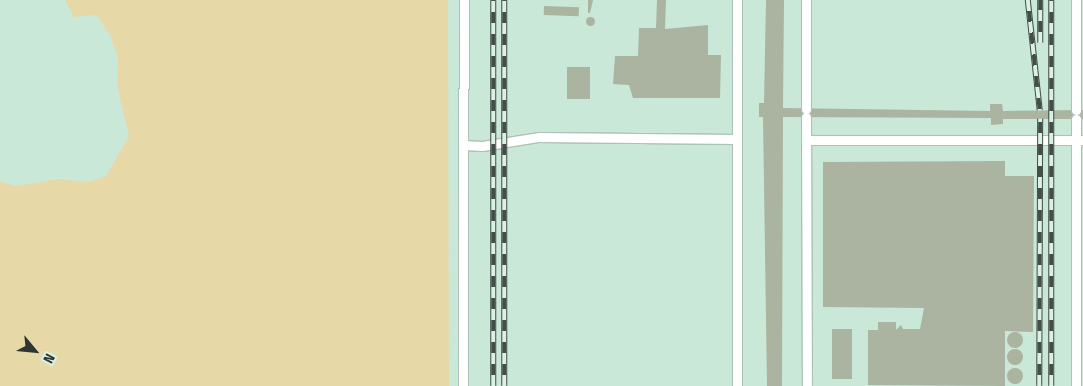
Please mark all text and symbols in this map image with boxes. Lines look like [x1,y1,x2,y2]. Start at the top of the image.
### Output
north arrow [10,326,60,376]
text: N [39,351,58,366]

